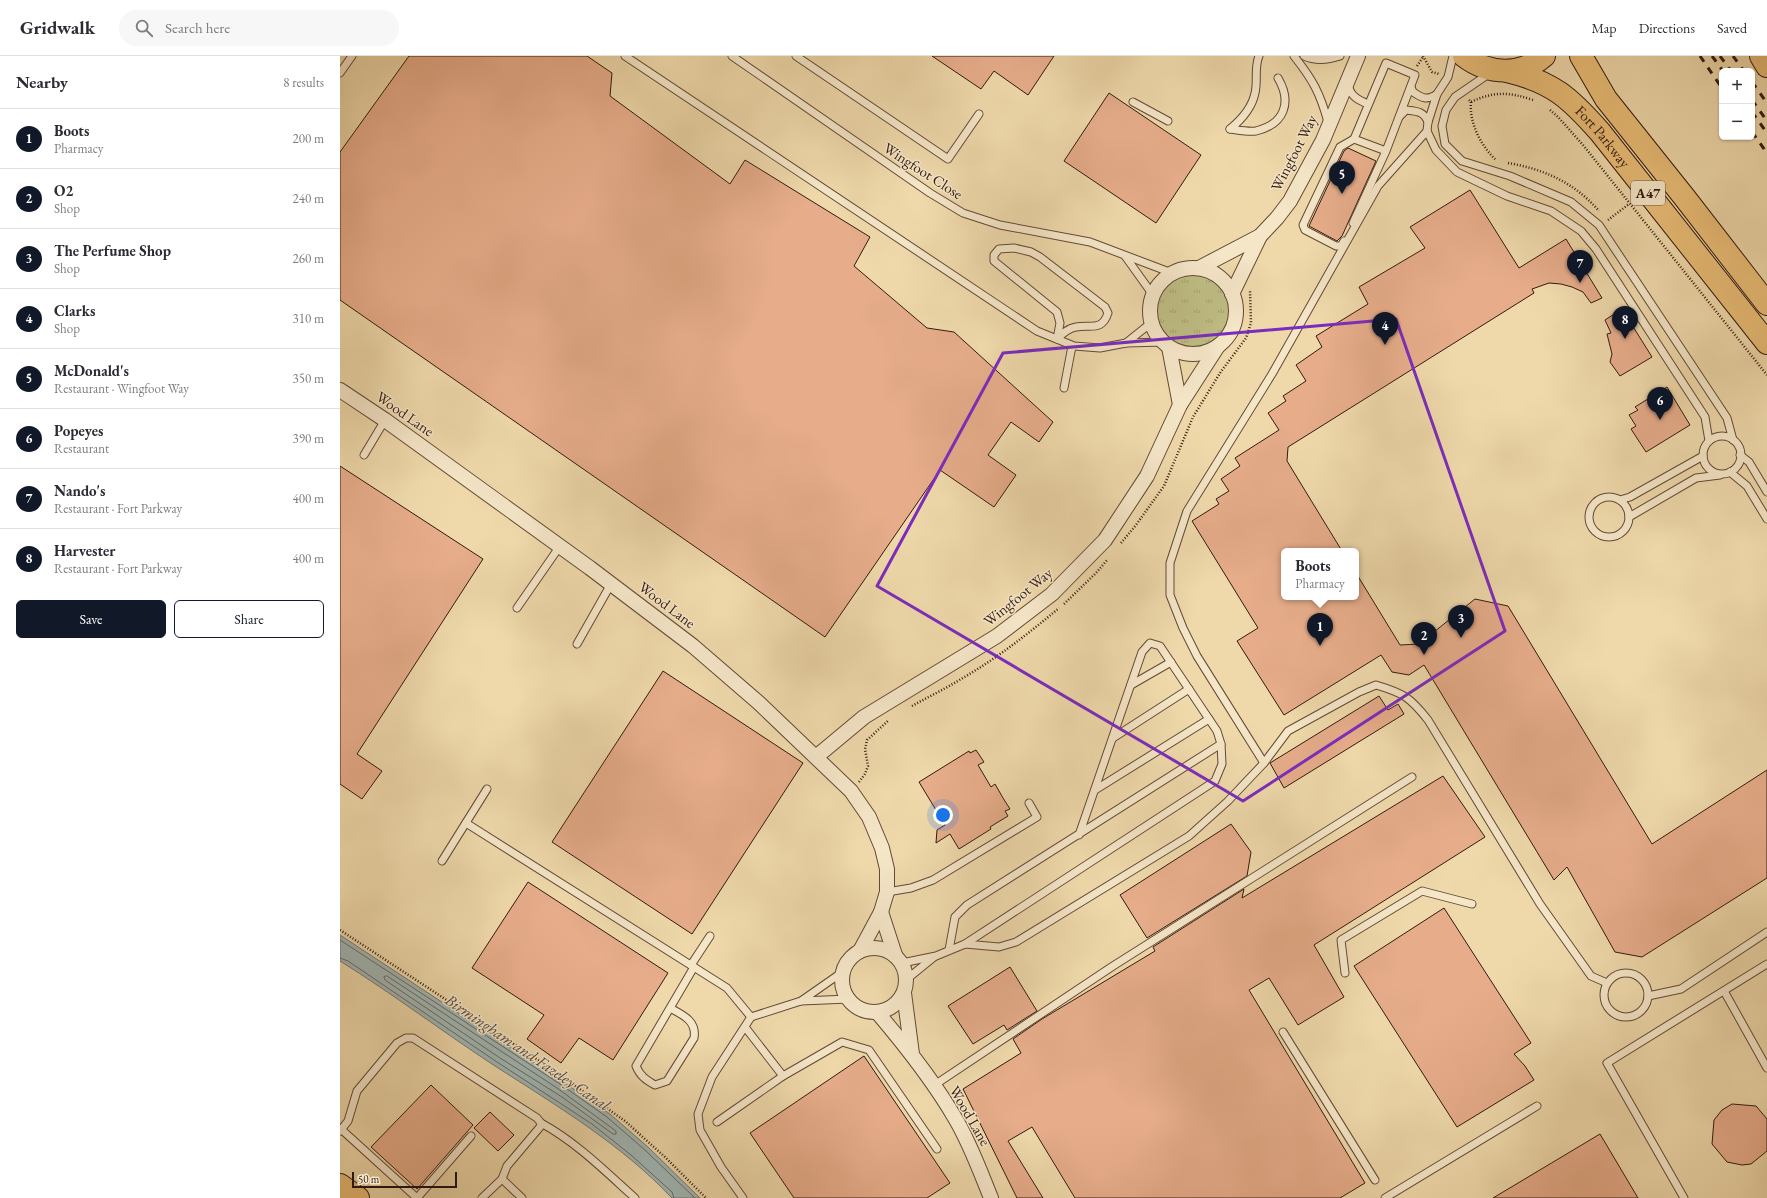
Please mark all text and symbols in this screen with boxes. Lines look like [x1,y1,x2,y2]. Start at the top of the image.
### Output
search box [119,10,399,46]
text: Gridwalk [20,15,95,40]
icon: search [133,17,155,39]
text: Search here [165,18,230,37]
text: Map [1591,19,1617,37]
text: Directions [1639,19,1695,37]
text: Saved [1717,19,1747,37]
map controls [1719,68,1755,140]
button: + [1719,68,1755,104]
text: Nearby [16,71,68,93]
text: 8 results [283,74,324,91]
street label: Fort Parkway [1572,101,1635,172]
button: − [1719,104,1755,140]
street label: Wingfoot Way [1266,111,1321,194]
text: Boots [54,121,89,140]
text: 1 [26,130,32,147]
text: 200 m [293,130,324,147]
street label: Wingfoot Close [880,138,967,203]
text: Pharmacy [54,140,103,157]
pin: 5 [1329,161,1355,194]
text: O2 [54,181,73,200]
road number: A47 [1631,181,1665,205]
text: 2 [26,190,32,207]
text: 240 m [293,190,324,207]
text: Shop [54,200,80,217]
text: The Perfume Shop [54,241,171,260]
text: 3 [26,250,32,267]
text: 260 m [293,250,324,267]
pin: 7 [1567,250,1593,283]
text: Shop [54,260,80,277]
text: Clarks [54,301,95,320]
pin: 8 [1612,306,1638,339]
text: 4 [26,310,32,327]
text: 310 m [293,310,324,327]
pin: 4 [1372,312,1398,345]
text: Shop [54,320,80,337]
text: McDonald's [54,361,129,380]
text: 5 [26,370,32,387]
text: 350 m [293,370,324,387]
text: Restaurant · Wingfoot Way [54,380,189,397]
street label: Wood Lane [373,387,438,440]
pin: 6 [1647,387,1673,420]
text: Popeyes [54,421,103,440]
text: 6 [26,430,32,447]
text: 390 m [293,430,324,447]
text: Restaurant [54,440,109,457]
text: Nando's [54,481,106,500]
text: 7 [26,490,32,507]
text: 400 m [293,490,324,507]
text: Restaurant · Fort Parkway [54,500,182,517]
text: Harvester [54,541,116,560]
popup [1281,548,1359,600]
text: 8 [26,550,32,567]
text: 400 m [293,550,324,567]
text: Boots [1295,556,1331,575]
text: Restaurant · Fort Parkway [54,560,182,577]
street label: Wingfoot Way [979,563,1056,630]
text: Pharmacy [1295,575,1345,592]
street label: Wood Lane [635,577,700,632]
button: Save [16,600,166,638]
button: Share [174,600,324,638]
pin: 3 [1448,605,1474,638]
pin: 1 [1307,613,1333,646]
pin: 2 [1411,622,1437,655]
your location [933,805,953,825]
water label: Birmingham and Fazeley Canal [440,989,615,1116]
street label: Wood Lane [946,1082,995,1149]
scale bar [352,1170,457,1189]
text: 50 m [358,1172,379,1186]

